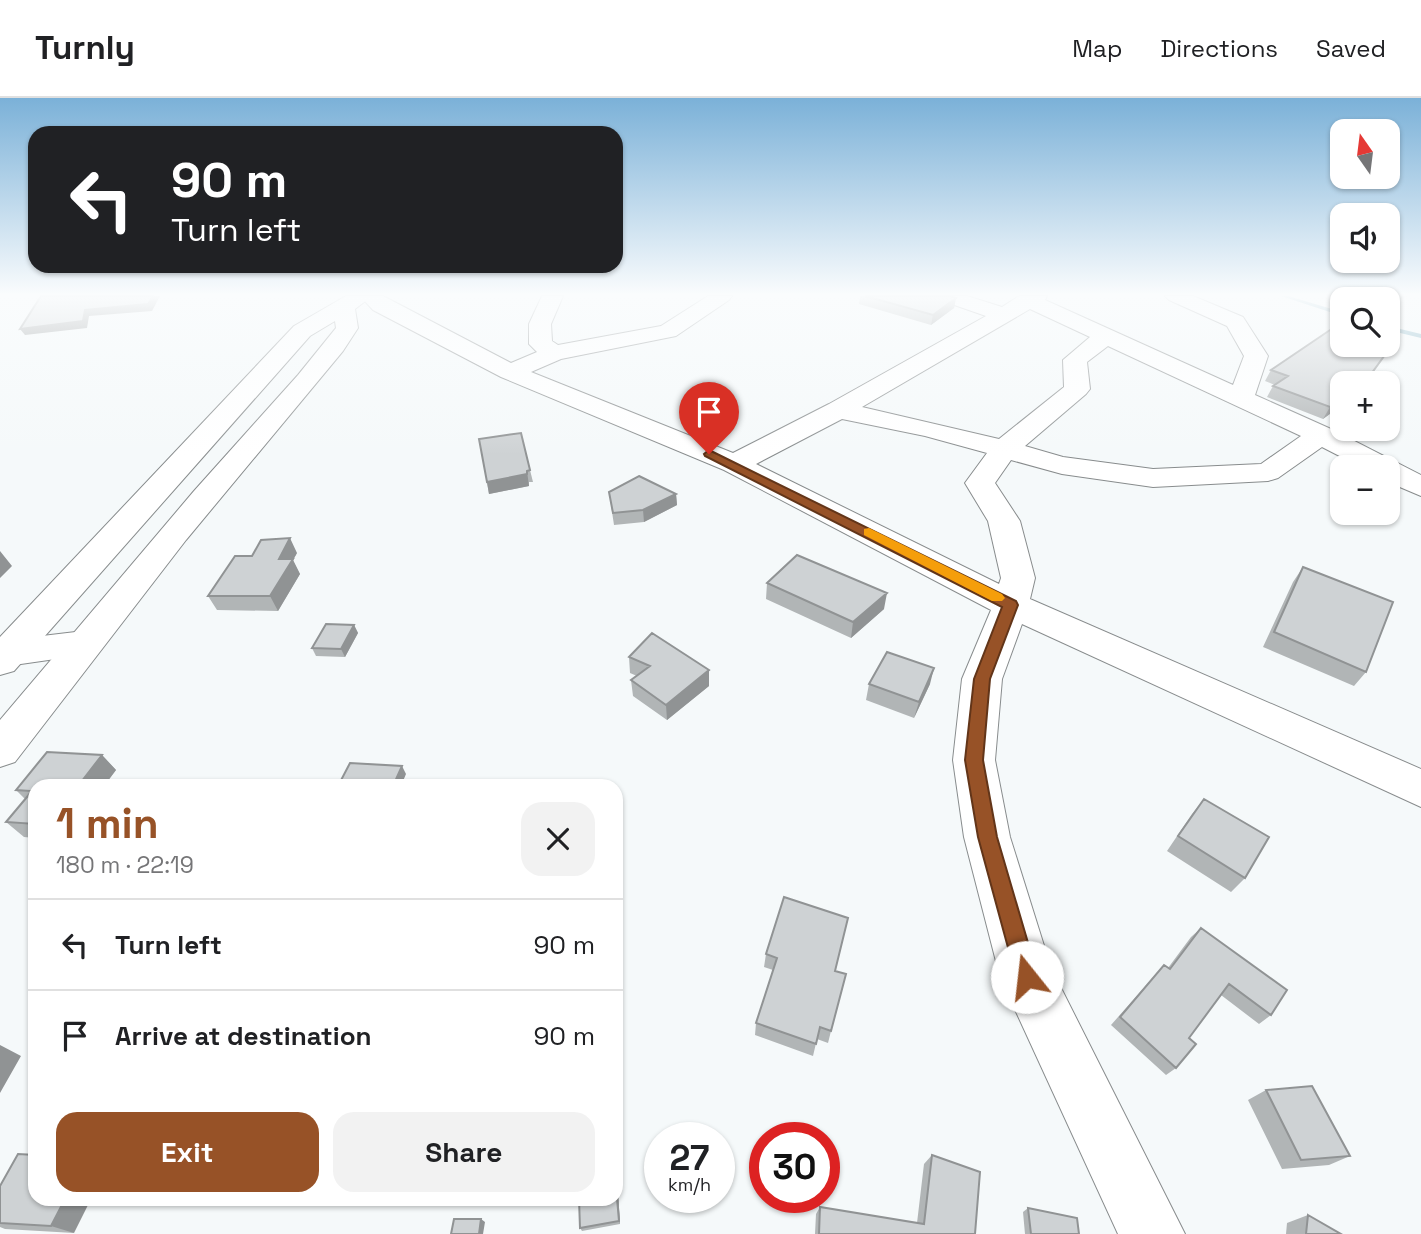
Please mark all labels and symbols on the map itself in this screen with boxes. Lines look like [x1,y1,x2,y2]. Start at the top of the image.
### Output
north arrow [1330,119,1400,189]
pin [679,382,739,454]
position arrow [990,940,1064,1014]
speed limit sign: 30 [749,1122,840,1213]

